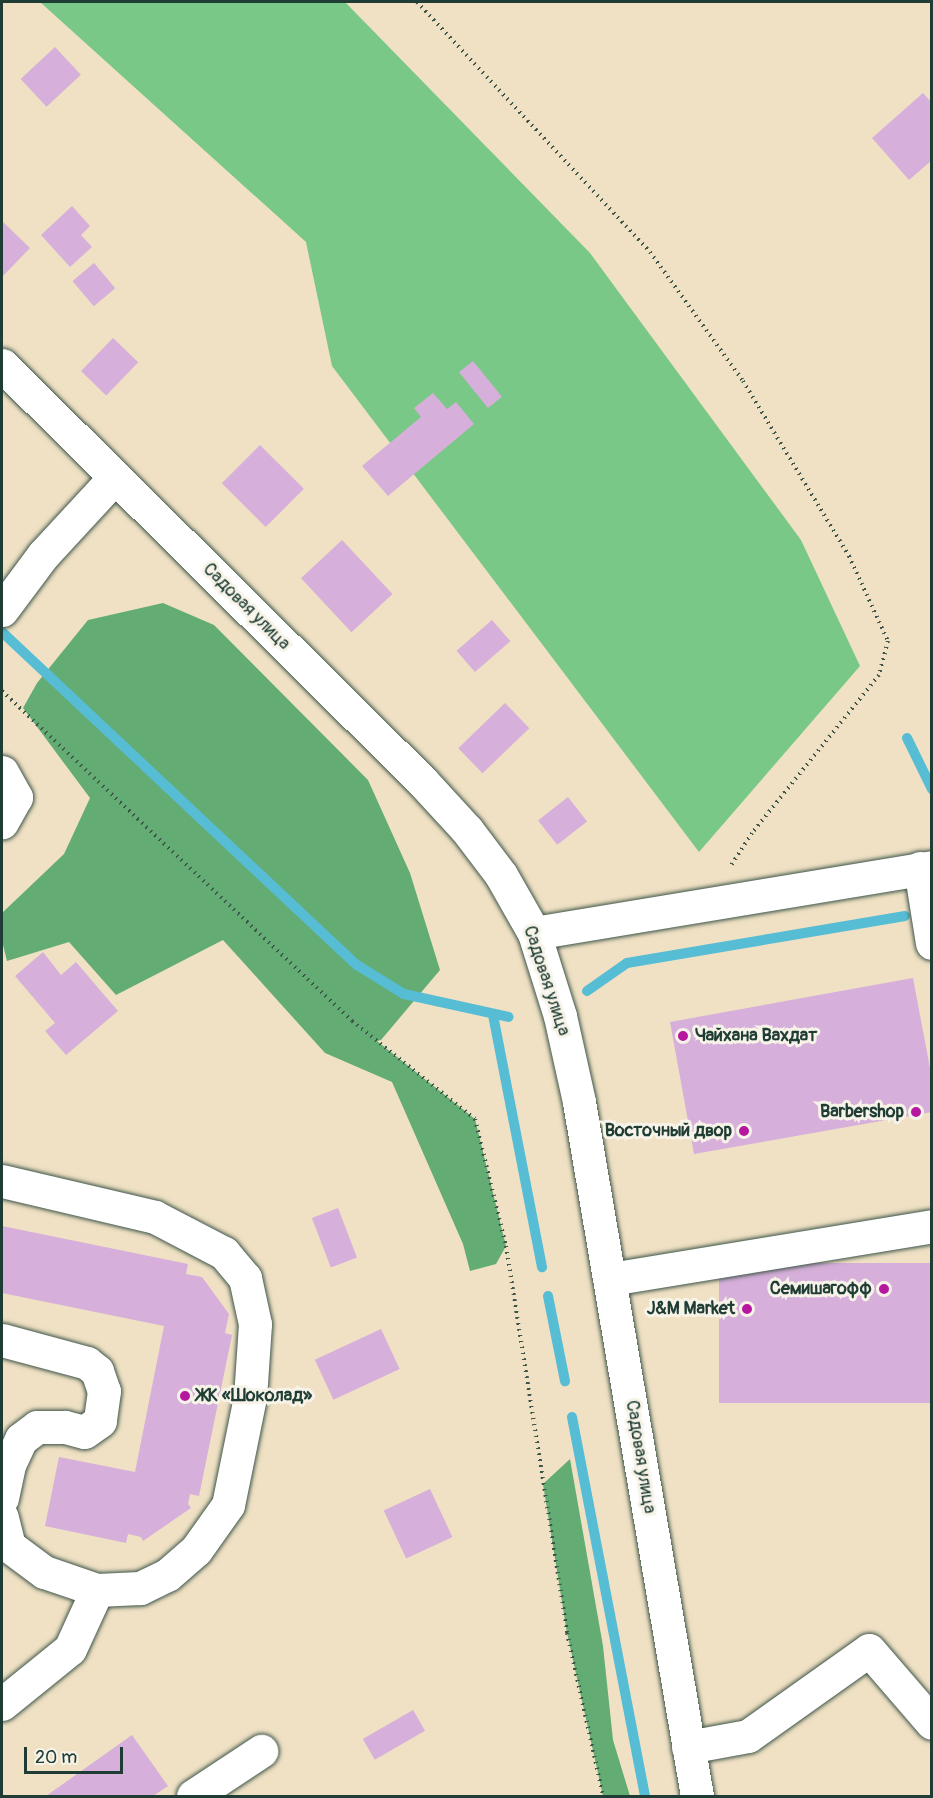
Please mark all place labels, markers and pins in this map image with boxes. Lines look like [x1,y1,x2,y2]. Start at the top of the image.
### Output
place label: Чайхана Вахдат [695,1025,817,1047]
marker: Чайхана Вахдат [676,1029,690,1043]
place label: Barbershop [820,1101,904,1123]
marker: Barbershop [909,1105,923,1119]
place label: Восточный двор [605,1120,732,1142]
marker: Восточный двор [737,1124,751,1138]
place label: Семишагофф [770,1278,872,1300]
marker: Семишагофф [877,1282,891,1296]
place label: J&M Market [647,1298,735,1320]
marker: J&M Market [740,1302,754,1316]
place label: ЖК «Шоколад» [197,1385,312,1407]
marker: ЖК «Шоколад» [178,1389,192,1403]

